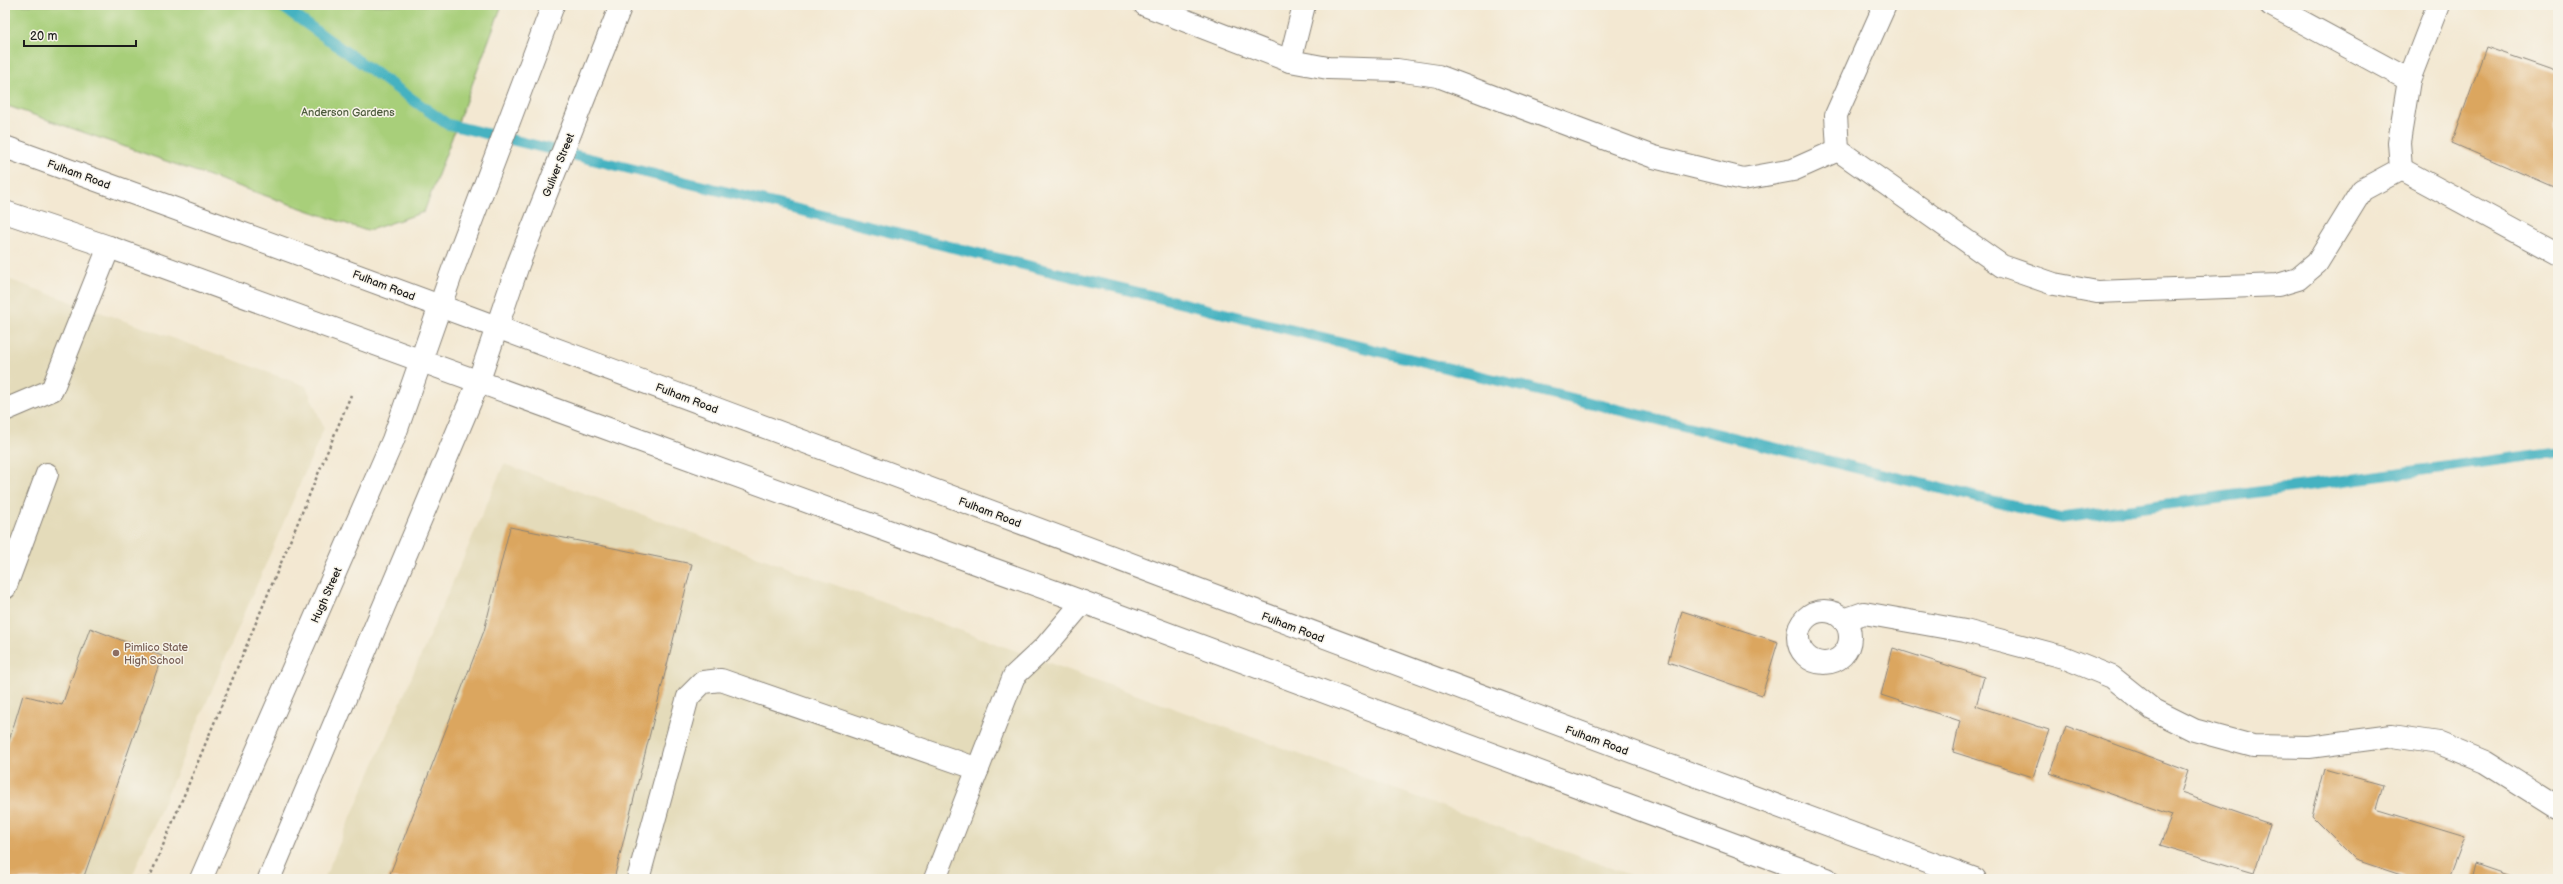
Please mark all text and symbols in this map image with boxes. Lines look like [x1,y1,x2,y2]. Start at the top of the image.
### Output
scale bar [24,22,136,48]
text: 20 m [30,29,57,44]
park label: Anderson Gardens [301,106,395,119]
street label: Guliver Street [540,131,577,199]
street label: Fulham Road [46,157,112,192]
street label: Fulham Road [351,268,417,303]
street label: Fulham Road [654,381,720,416]
street label: Fulham Road [957,495,1023,530]
street label: Hugh Street [308,565,345,625]
street label: Fulham Road [1260,610,1326,645]
place label: Pimlico State High School [124,641,188,667]
marker: Pimlico State High School [111,648,121,658]
street label: Fulham Road [1564,723,1630,758]

